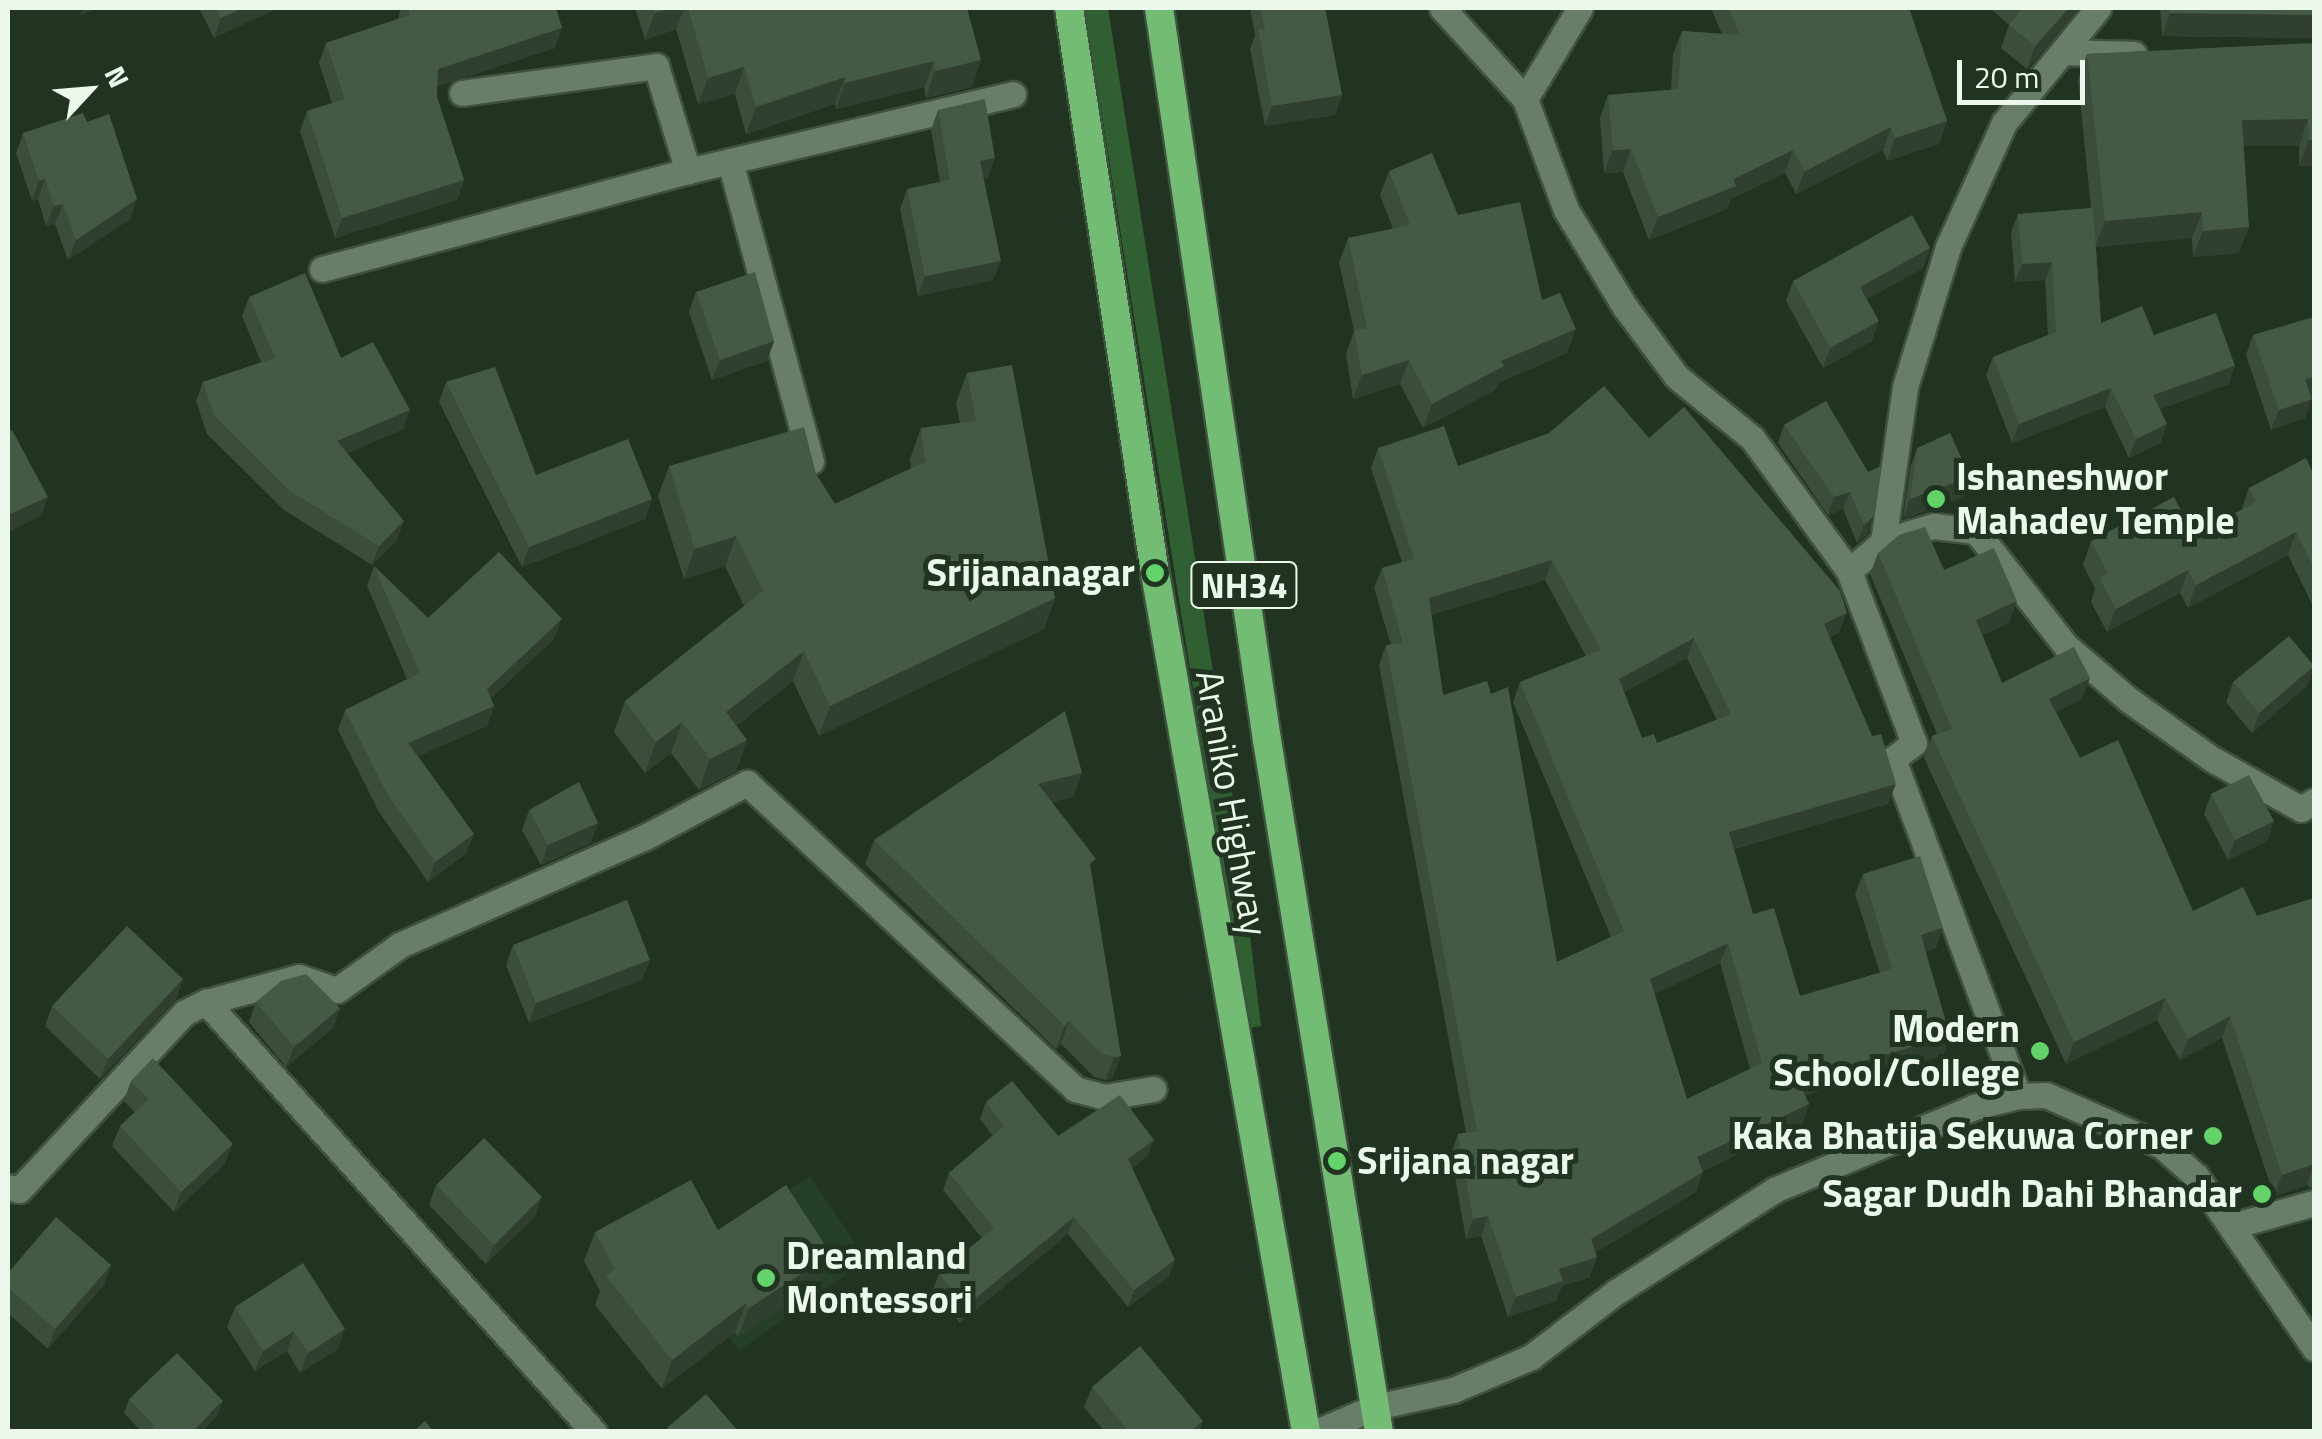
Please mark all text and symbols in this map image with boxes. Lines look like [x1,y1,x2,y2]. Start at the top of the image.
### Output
north arrow [40,40,140,140]
scale bar [1962,40,2090,102]
text: 20 m [1974,54,2039,100]
text: N [94,58,141,95]
place label: Ishaneshwor Mahadev Temple [1956,454,2235,544]
marker: Ishaneshwor Mahadev Temple [1925,488,1947,510]
place label: Srijananagar [926,550,1135,596]
road number: NH34 [1189,555,1299,615]
marker: Srijananagar [1144,562,1166,584]
street label: Araniko Highway [1186,666,1278,940]
place label: Modern School/College [1773,1006,2020,1096]
marker: Modern School/College [2029,1040,2051,1062]
place label: Kaka Bhatija Sekuwa Corner [1732,1113,2193,1159]
marker: Kaka Bhatija Sekuwa Corner [2202,1125,2224,1147]
place label: Srijana nagar [1357,1138,1574,1184]
marker: Srijana nagar [1326,1150,1348,1172]
place label: Sagar Dudh Dahi Bhandar [1822,1171,2242,1217]
marker: Sagar Dudh Dahi Bhandar [2251,1183,2273,1205]
place label: Dreamland Montessori [786,1233,973,1322]
marker: Dreamland Montessori [755,1267,777,1289]

